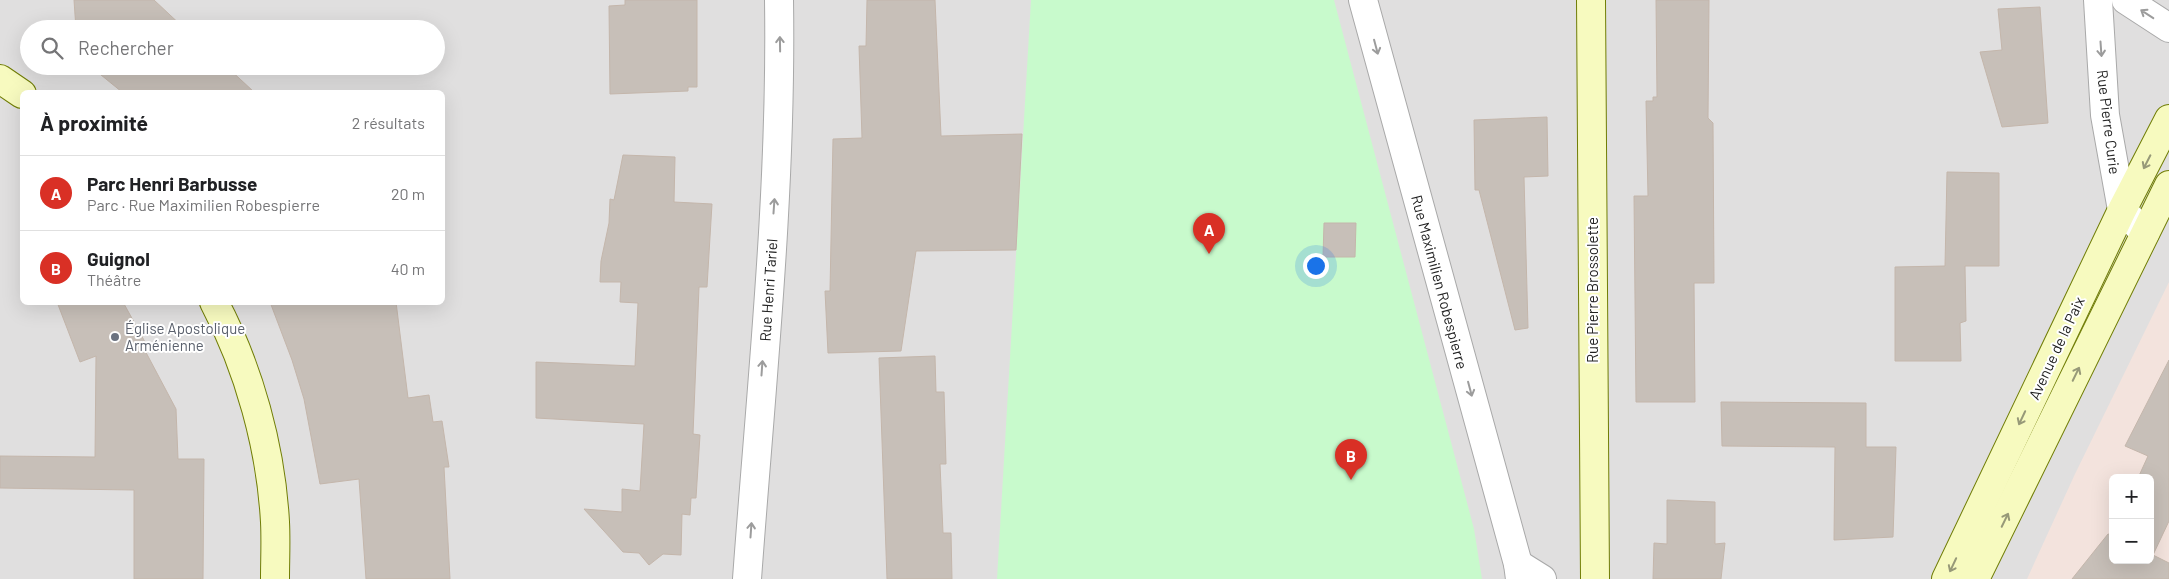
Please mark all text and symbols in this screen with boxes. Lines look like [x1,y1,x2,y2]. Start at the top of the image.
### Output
one-way arrow [2141,9,2155,19]
search box [20,20,445,75]
icon: search [38,34,66,62]
text: Rechercher [78,36,174,59]
one-way arrow [775,36,785,52]
one-way arrow [1371,39,1381,55]
one-way arrow [2096,40,2105,56]
street label: Rue Pierre Curie [2094,69,2124,175]
text: À proximité [40,110,148,135]
text: 2 résultats [352,113,425,132]
one-way arrow [2142,154,2151,169]
text: Parc Henri Barbusse [87,172,257,195]
text: A [51,184,61,203]
text: 20 m [391,184,425,203]
street label: Rue Maximilien Robespierre [1408,193,1472,371]
text: Parc · Rue Maximilien Robespierre [87,195,320,214]
one-way arrow [769,198,778,214]
pin: A [1193,213,1225,254]
street label: Rue Pierre Brossolette [1583,217,1601,363]
street label: Rue Henri Tariel [755,238,781,342]
text: Guignol [87,247,150,270]
your location [1303,253,1329,279]
text: B [51,259,61,278]
text: 40 m [391,259,425,278]
text: Théâtre [87,270,141,289]
street label: Avenue de la Paix [2024,294,2088,402]
place label: Église Apostolique Arménienne [125,319,245,354]
marker: Église Apostolique Arménienne [109,331,121,343]
one-way arrow [757,361,767,377]
one-way arrow [2072,367,2081,382]
one-way arrow [1466,381,1475,397]
one-way arrow [2017,411,2027,426]
pin: B [1335,439,1367,480]
map controls [2109,474,2154,564]
button: + [2109,474,2154,519]
one-way arrow [2000,512,2010,527]
button: − [2109,519,2154,564]
one-way arrow [746,523,755,539]
one-way arrow [1947,557,1957,572]

